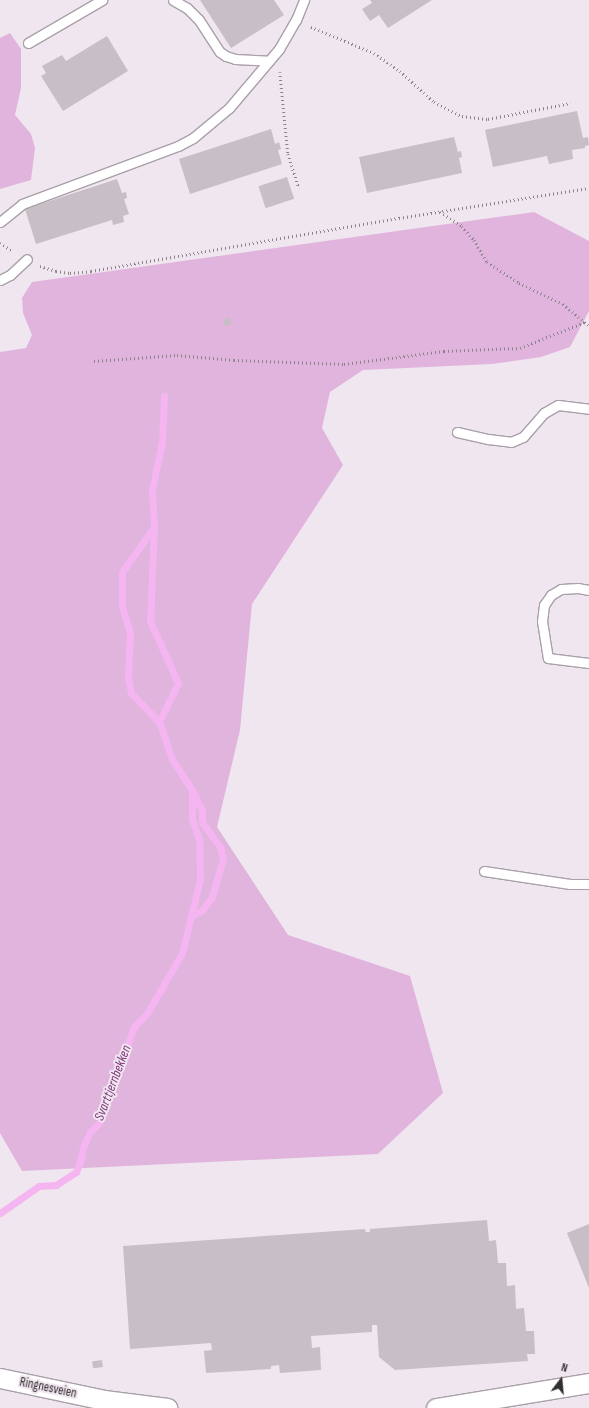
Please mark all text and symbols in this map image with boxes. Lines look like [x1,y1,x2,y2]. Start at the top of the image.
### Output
water label: Svarttjernbekken [91,1043,135,1123]
north arrow [541,1360,581,1400]
text: N [560,1361,569,1375]
street label: Ringnesveien [18,1374,78,1402]

